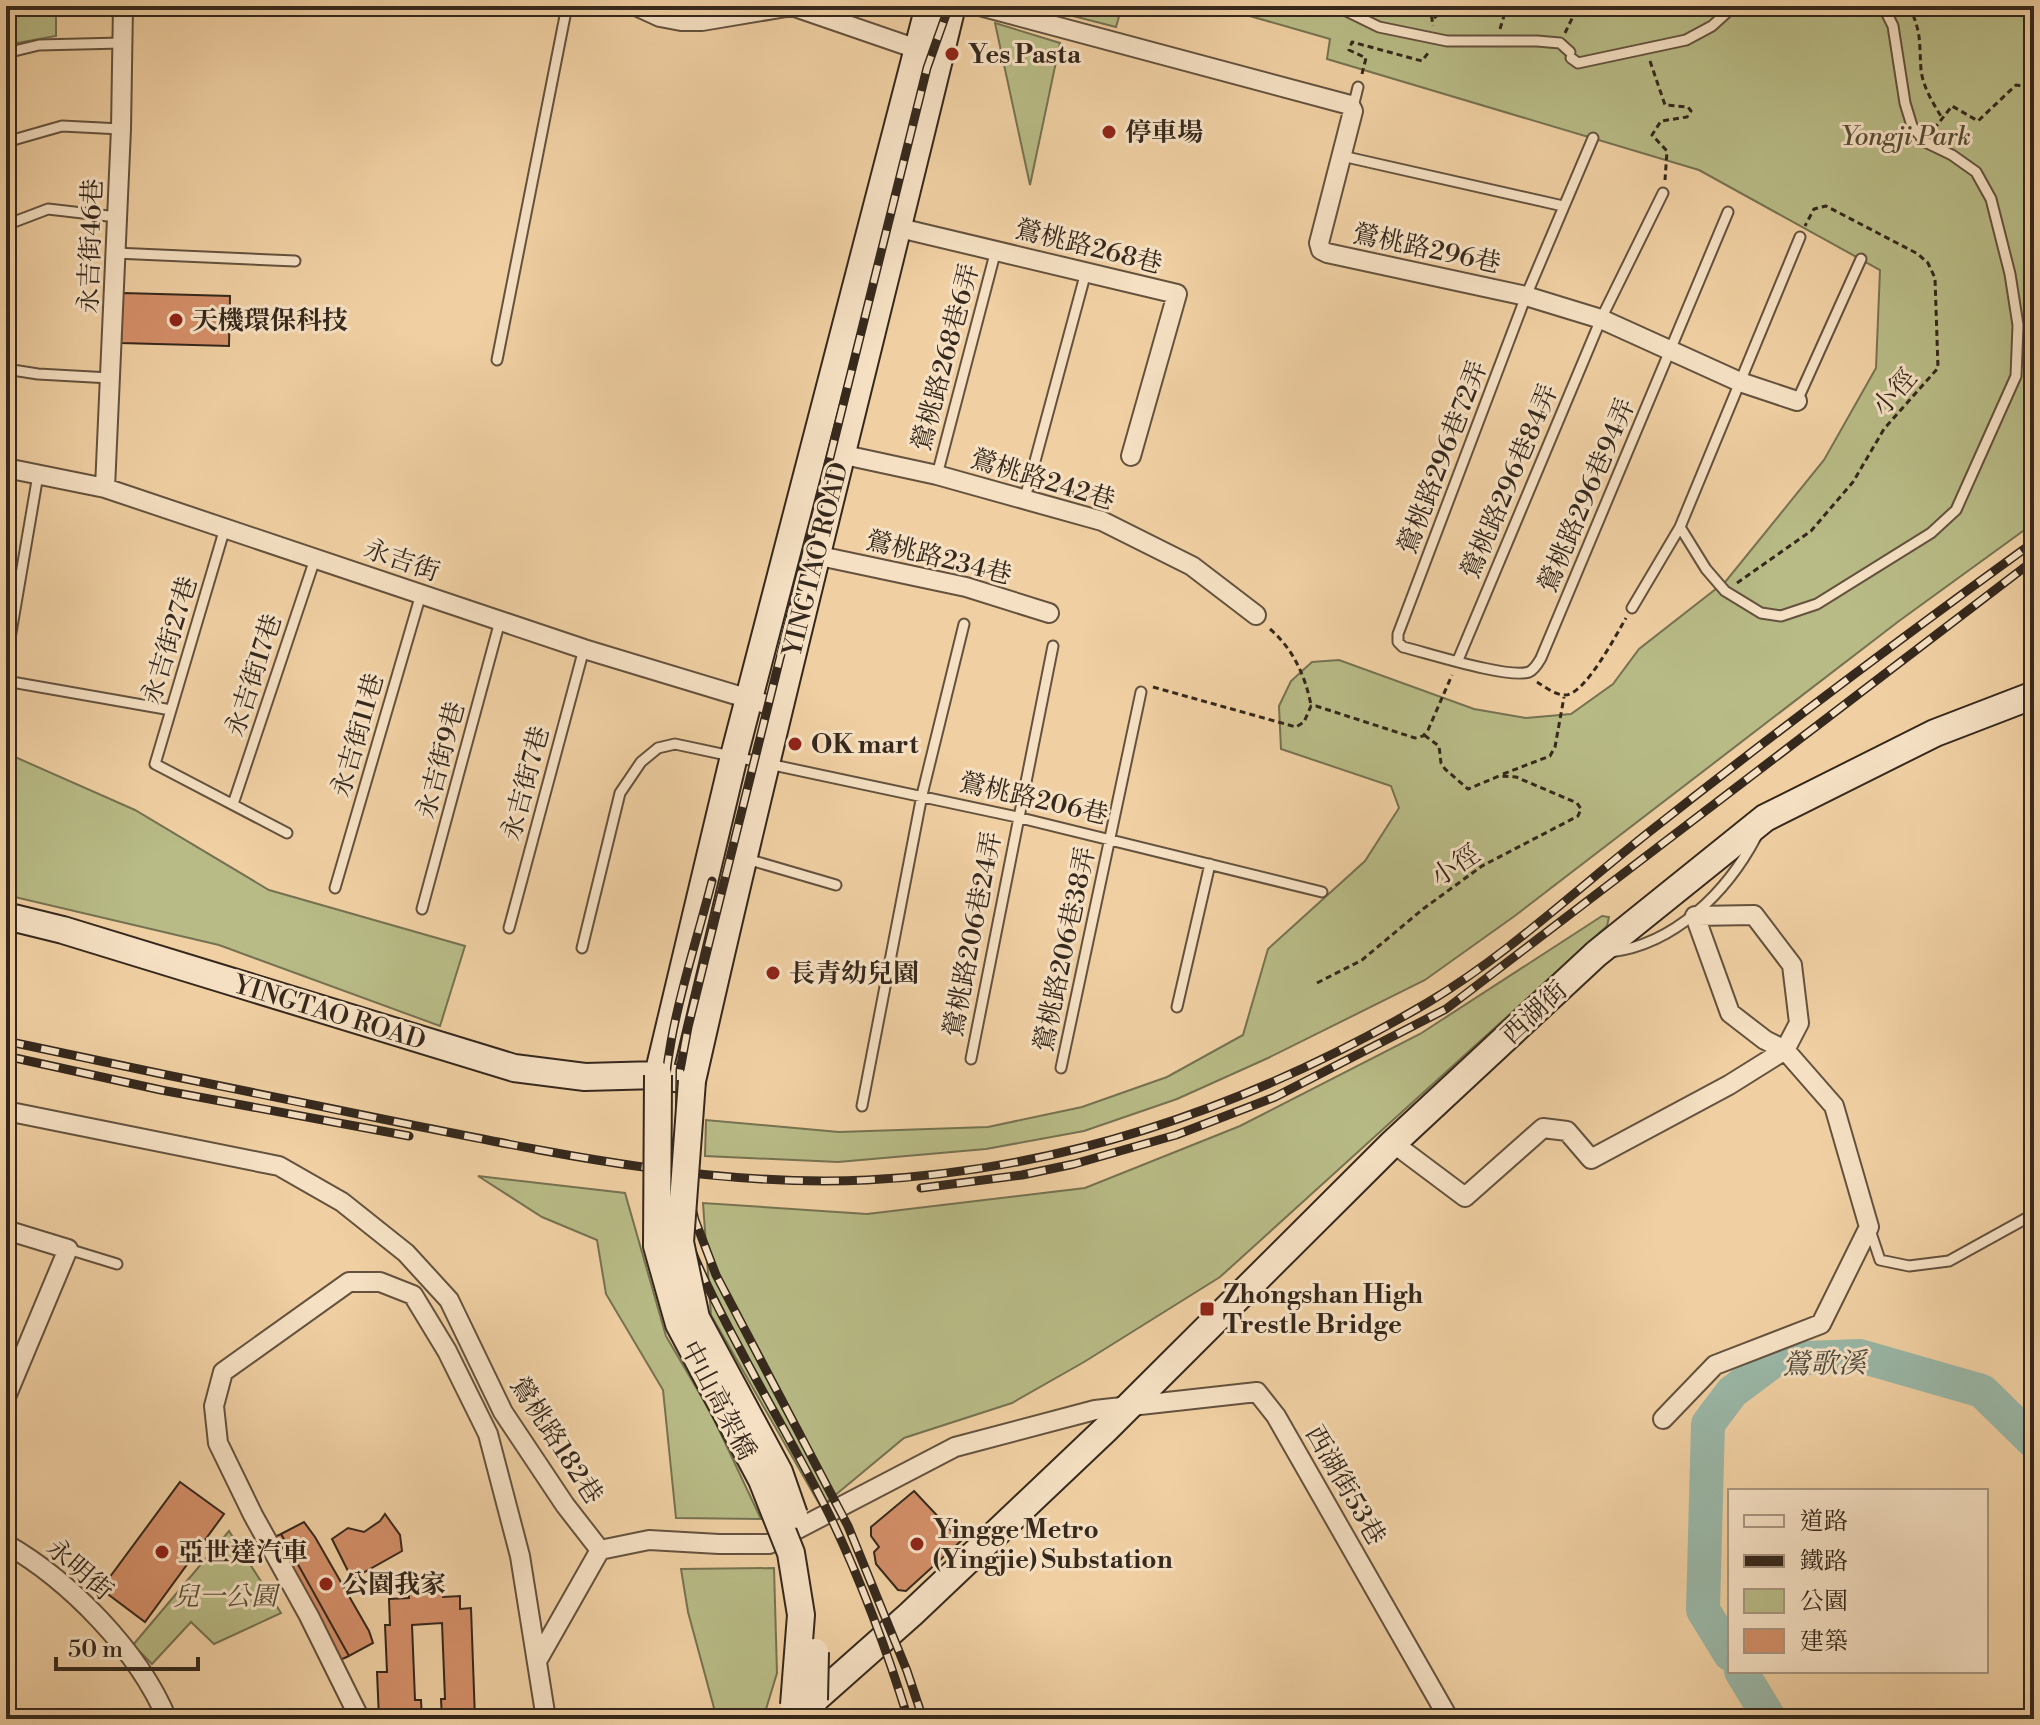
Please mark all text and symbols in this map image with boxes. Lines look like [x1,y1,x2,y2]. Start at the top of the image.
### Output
place label: Yes Pasta [968,39,1082,71]
marker: Yes Pasta [943,45,961,63]
place label: 停車場 [1125,117,1203,149]
park label: Yongji Park [1841,121,1971,153]
marker: 停車場 [1100,123,1118,141]
street label: 永吉街46巷 [73,178,109,314]
street label: 鶯桃路268巷 [1012,213,1166,281]
street label: 鶯桃路296巷 [1350,218,1504,280]
street label: 鶯桃路268巷6弄 [906,260,986,454]
place label: 天機環保科技 [192,305,348,337]
marker: 天機環保科技 [167,311,185,329]
street label: 鶯桃路296巷72弄 [1391,356,1494,558]
street label: 小徑 [1866,363,1924,423]
street label: 鶯桃路296巷84弄 [1455,379,1565,583]
street label: 鶯桃路296巷94弄 [1532,394,1642,597]
street label: 鶯桃路242巷 [967,443,1119,517]
street label: YINGTAO ROAD [776,459,856,662]
street label: 鶯桃路234巷 [863,524,1015,592]
street label: 永吉街 [360,533,444,589]
street label: 永吉街27巷 [135,573,205,708]
street label: 永吉街17巷 [219,610,289,741]
street label: 永吉街11巷 [325,670,391,801]
street label: 永吉街9巷 [410,698,472,822]
street label: 永吉街7巷 [495,723,557,844]
place label: OK mart [811,729,919,761]
marker: OK mart [786,735,804,753]
street label: 鶯桃路206巷 [956,766,1111,832]
street label: 鶯桃路206巷24弄 [937,829,1009,1039]
street label: 小徑 [1425,838,1486,894]
street label: 鶯桃路206巷38弄 [1028,844,1102,1054]
place label: 長青幼兒園 [789,958,919,990]
marker: 長青幼兒園 [764,964,782,982]
street label: YINGTAO ROAD [228,968,430,1057]
street label: 西湖街 [1495,974,1574,1051]
place label: Zhongshan High Trestle Bridge [1223,1279,1423,1341]
marker: Zhongshan High Trestle Bridge [1198,1300,1216,1318]
street label: 中山高架橋 [673,1336,763,1465]
water label: 鶯歌溪 [1782,1346,1869,1383]
street label: 鶯桃路182巷 [503,1371,609,1510]
street label: 西湖街53巷 [1298,1420,1392,1551]
legend [1728,1489,1988,1673]
text: 道路 [1800,1507,1848,1537]
place label: Yingge Metro (Yingjie) Substation [933,1514,1173,1576]
street label: 永明街 [39,1532,119,1607]
marker: Yingge Metro (Yingjie) Substation [908,1535,926,1553]
place label: 亞世達汽車 [178,1537,308,1569]
marker: 亞世達汽車 [153,1543,171,1561]
text: 鐵路 [1800,1547,1848,1577]
place label: 公園我家 [342,1569,446,1601]
marker: 公園我家 [317,1575,335,1593]
park label: 兒一公園 [173,1581,281,1613]
text: 公園 [1800,1587,1848,1617]
scale bar [56,1621,198,1671]
text: 建築 [1800,1627,1848,1657]
text: 50 m [68,1635,123,1665]

